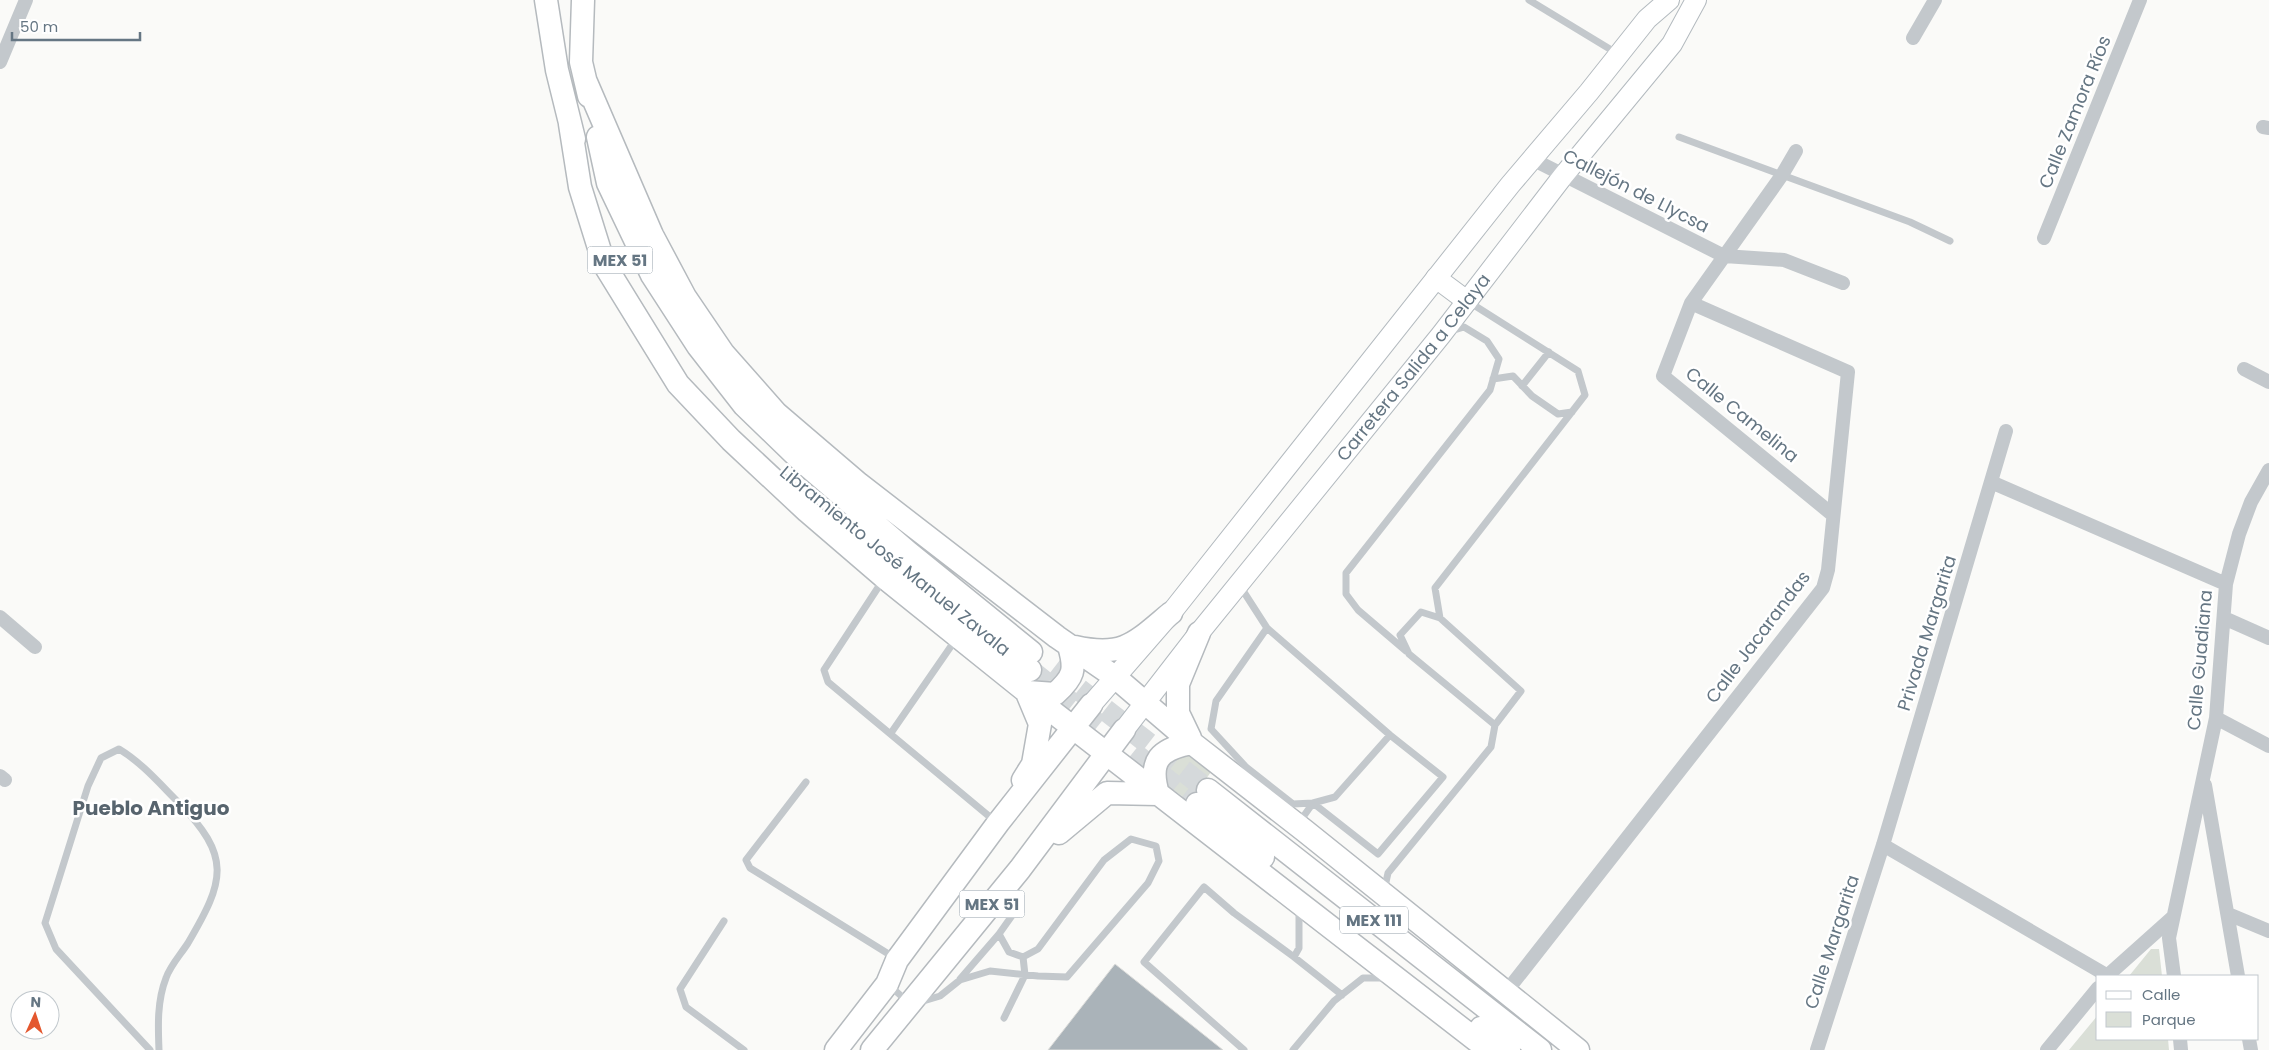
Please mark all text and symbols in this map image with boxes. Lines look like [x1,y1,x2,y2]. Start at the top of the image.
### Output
scale bar [12,10,140,42]
text: 50 m [20,16,58,37]
street label: Calle Zamora Ríos [2032,32,2117,192]
street label: Callejón de Llycsa [1559,143,1714,238]
road number: MEX 51 [588,246,652,274]
street label: Carretera Salida a Celaya [1330,268,1496,466]
street label: Calle Camelina [1680,361,1804,468]
street label: Libramiento José Manuel Zavala [775,460,1016,662]
street label: Privada Margarita [1891,552,1962,714]
street label: Calle Jacarandas [1700,565,1816,708]
street label: Calle Guadiana [2181,589,2218,731]
district label: Pueblo Antiguo [73,794,230,822]
street label: Calle Margarita [1798,872,1865,1012]
road number: MEX 51 [960,891,1024,918]
road number: MEX 111 [1340,906,1408,934]
legend [2096,975,2259,1040]
text: Calle [2142,984,2180,1005]
north arrow [10,990,60,1040]
text: N [30,992,41,1012]
text: Parque [2142,1009,2195,1030]

